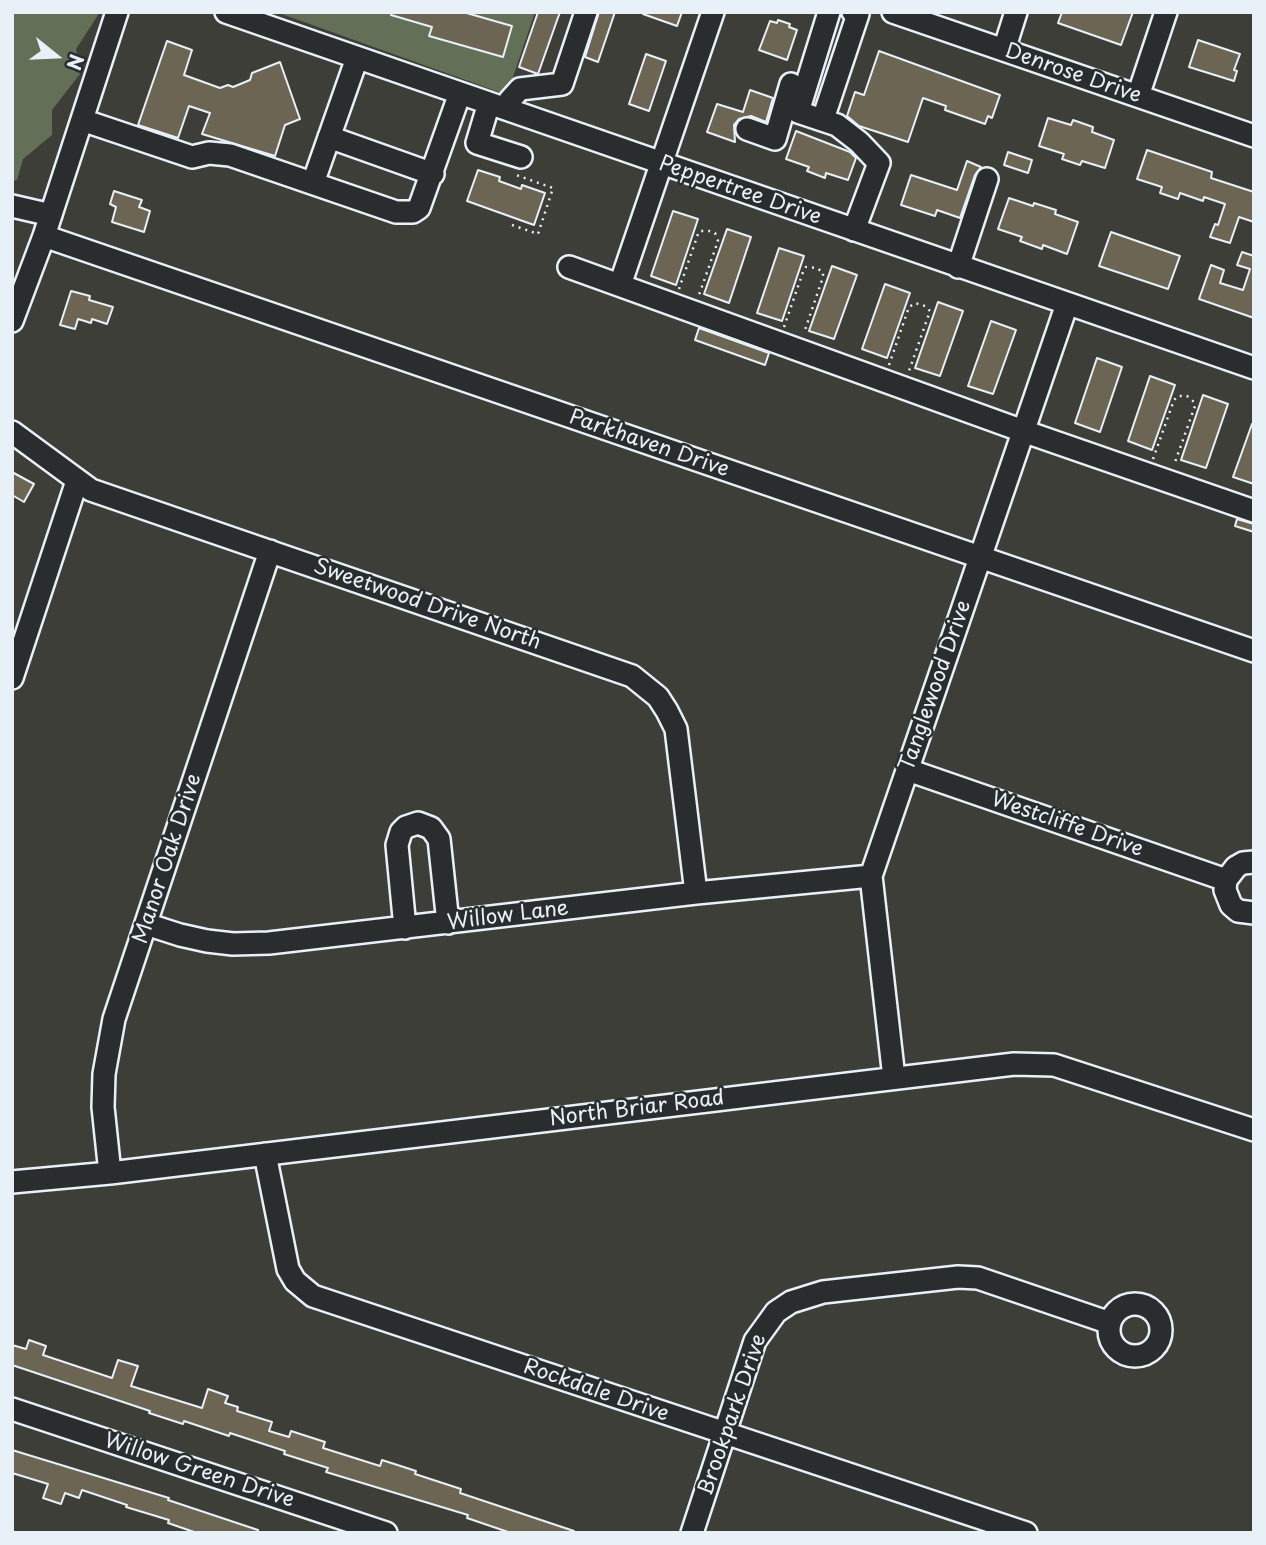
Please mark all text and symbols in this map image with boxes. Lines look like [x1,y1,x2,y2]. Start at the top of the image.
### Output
north arrow [21,21,91,91]
street label: Denrose Drive [1001,39,1145,109]
text: N [60,51,92,74]
street label: Peppertree Drive [655,151,825,231]
street label: Parkhaven Drive [566,405,732,483]
street label: Sweetwood Drive North [310,554,544,656]
street label: Tanglewood Drive [895,597,977,775]
street label: Manor Oak Drive [129,771,207,947]
street label: Westcliffe Drive [988,787,1146,863]
street label: Willow Lane [446,896,570,936]
street label: North Briar Road [548,1086,726,1132]
street label: Brookpark Drive [694,1331,772,1499]
street label: Rockdale Drive [520,1354,672,1428]
street label: Willow Green Drive [101,1428,297,1514]

